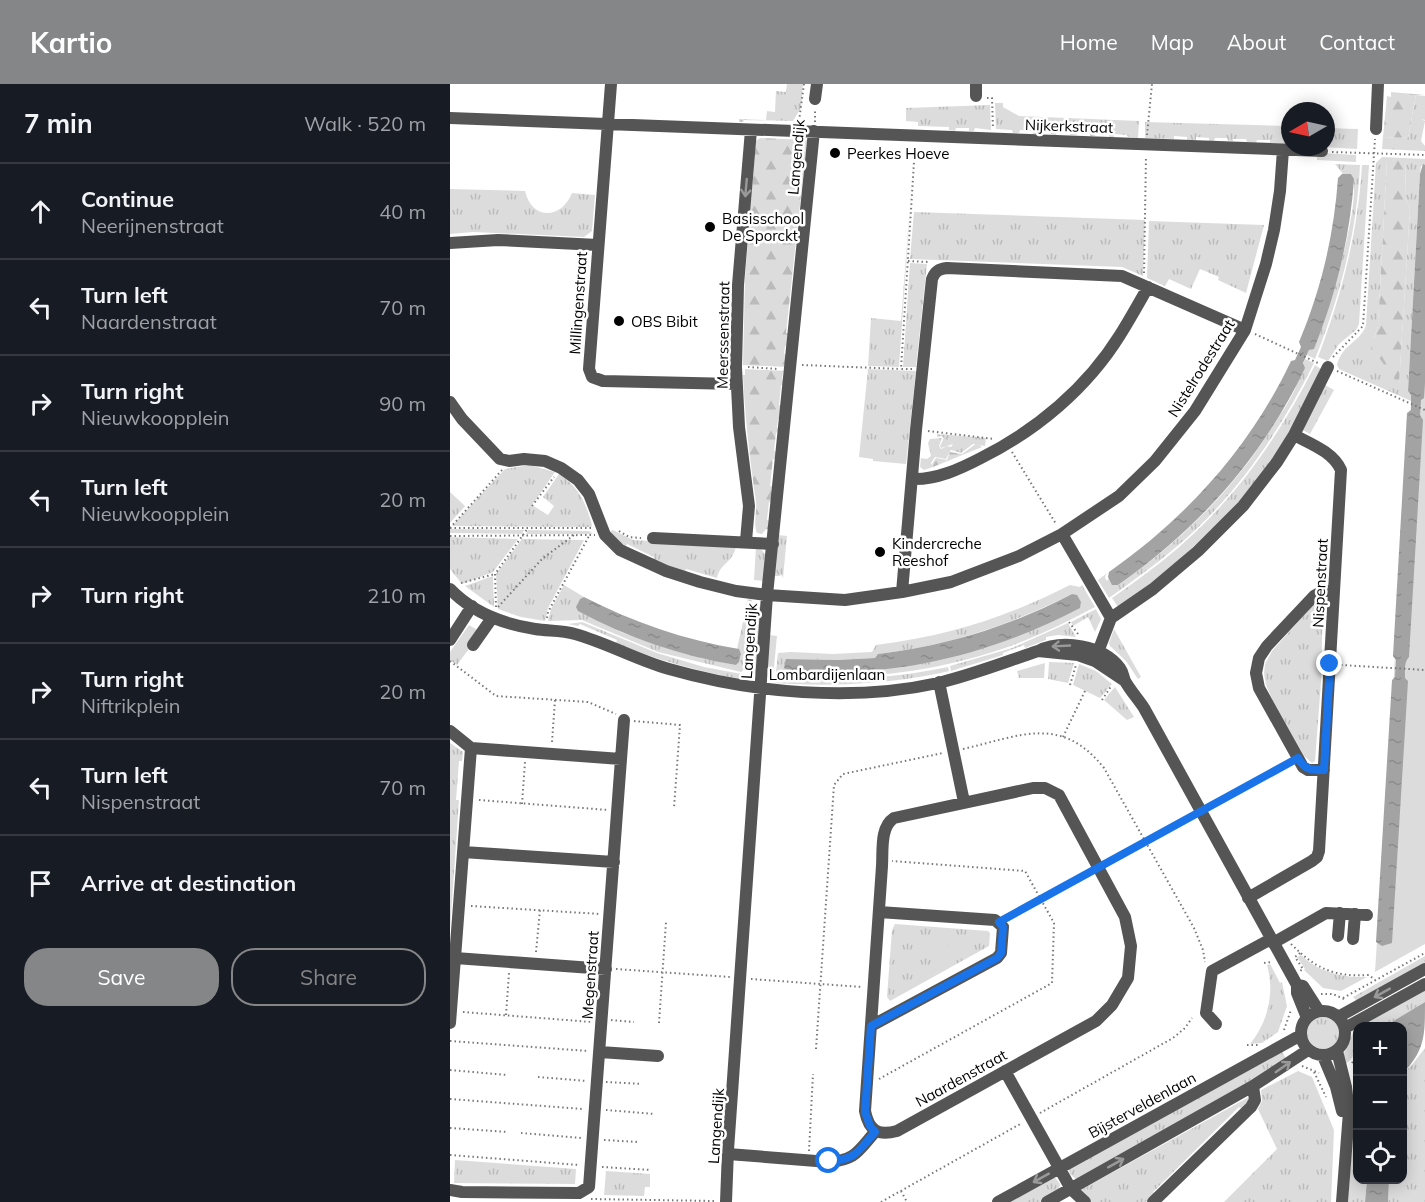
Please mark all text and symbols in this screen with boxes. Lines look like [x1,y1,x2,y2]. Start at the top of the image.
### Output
text: Kartio [30,25,112,60]
text: Home [1060,29,1118,55]
text: Map [1151,29,1194,55]
text: About [1227,29,1286,55]
text: Contact [1319,29,1395,55]
north arrow [1281,102,1335,156]
text: 7 min [24,107,93,140]
text: Walk · 520 m [304,111,426,136]
street label: Nijkerkstraat [1025,115,1113,137]
street label: Langendijk [783,118,809,196]
place label: Peerkes Hoeve [847,144,949,163]
marker: Peerkes Hoeve [828,146,842,160]
one-way arrow [740,177,751,197]
text: Continue [81,185,174,213]
icon: ahead [24,195,57,228]
text: 40 m [379,199,426,224]
place label: Basisschool De Sporckt [722,209,804,245]
text: Neerijnenstraat [81,213,224,238]
marker: Basisschool De Sporckt [703,220,717,234]
street label: Millingenstraat [565,251,591,355]
text: Turn left [81,281,168,309]
street label: Meerssenstraat [713,281,733,389]
icon: left [24,291,57,324]
text: 70 m [379,295,426,320]
text: Naardenstraat [81,309,217,334]
place label: OBS Bibit [631,312,698,331]
marker: OBS Bibit [612,314,626,328]
street label: Nistelrodestraat [1163,316,1239,420]
text: Turn right [81,377,184,405]
icon: right [24,387,57,420]
text: 90 m [379,391,426,416]
text: Nieuwkoopplein [81,405,230,430]
text: Turn left [81,473,168,501]
icon: left [24,483,57,516]
text: 20 m [379,487,426,512]
text: Nieuwkoopplein [81,501,230,526]
place label: Kindercreche Reeshof [892,534,982,570]
street label: Nispenstraat [1308,538,1332,628]
marker: Kindercreche Reeshof [873,545,887,559]
icon: right [24,579,57,612]
text: Turn right [81,581,184,609]
text: 210 m [367,583,426,608]
street label: Langendijk [737,602,761,679]
one-way arrow [1052,640,1072,651]
route end [1316,650,1342,676]
text: Turn right [81,665,184,693]
street label: Lombardijenlaan [769,665,885,684]
icon: right [24,675,57,708]
text: 20 m [379,679,426,704]
text: Niftrikplein [81,693,180,718]
text: Turn left [81,761,168,789]
icon: left [24,771,57,804]
text: 70 m [379,775,426,800]
text: Nispenstraat [81,789,200,814]
icon: arrive [24,867,57,900]
text: Arrive at destination [81,869,296,897]
street label: Megenstraat [577,930,603,1020]
button: Save [24,948,219,1006]
button: Share [231,948,426,1006]
one-way arrow [1374,987,1391,999]
map controls [1353,1022,1407,1184]
button: + [1353,1022,1407,1076]
street label: Naardenstraat [912,1045,1010,1111]
one-way arrow [1275,1061,1291,1073]
street label: Bijsterveldenlaan [1085,1068,1199,1142]
button: − [1353,1076,1407,1130]
street label: Langendijk [704,1087,728,1164]
button: locate [1353,1130,1407,1184]
route start [815,1147,841,1173]
one-way arrow [1107,1157,1124,1169]
one-way arrow [1032,1173,1050,1184]

